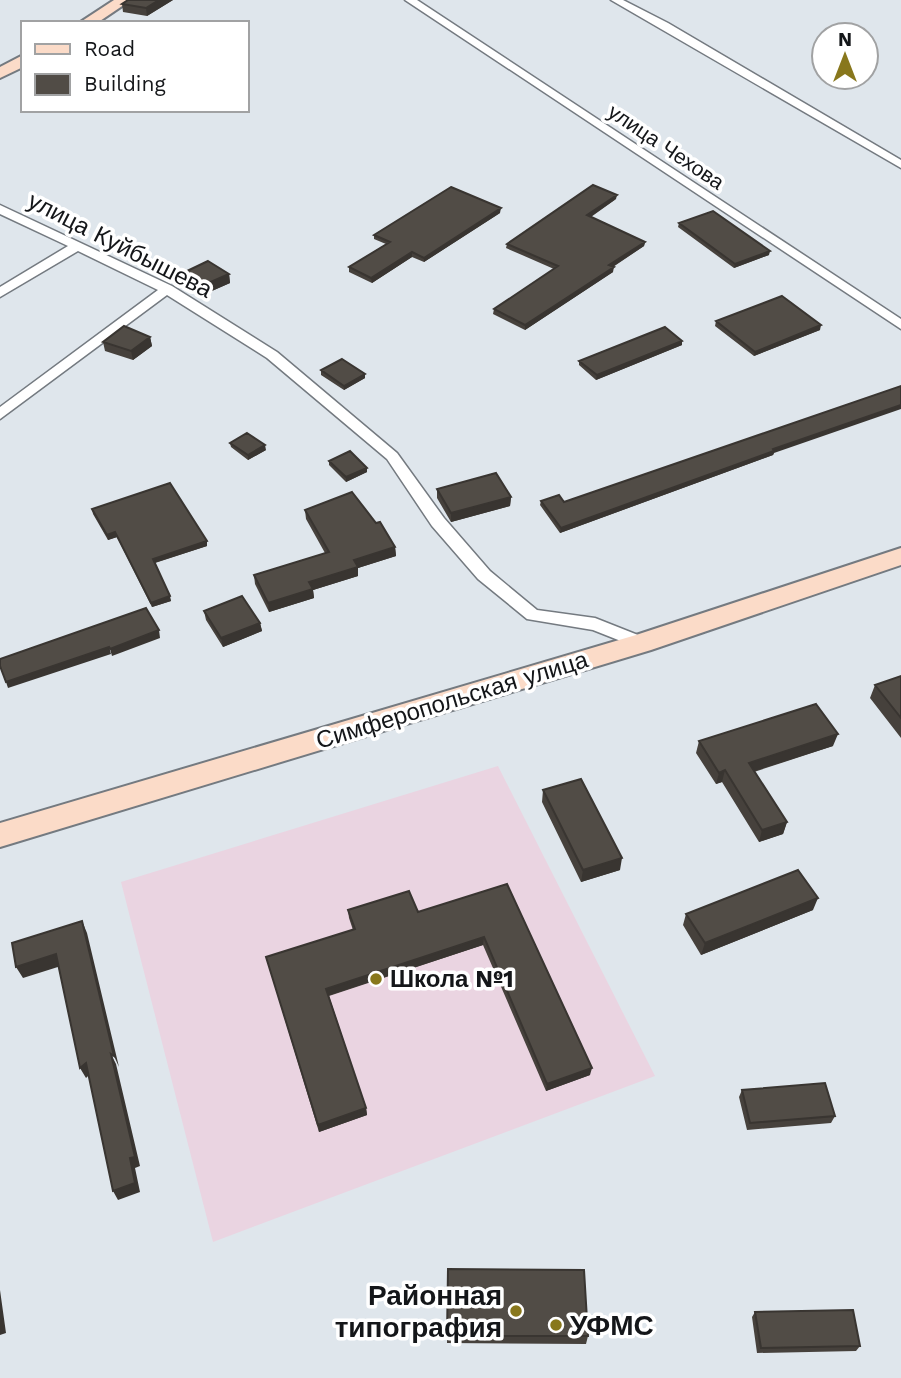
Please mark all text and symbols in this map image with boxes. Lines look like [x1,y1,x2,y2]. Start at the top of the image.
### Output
legend [21,21,248,112]
north arrow [810,21,880,91]
text: N [838,28,852,51]
text: Road [84,36,135,61]
text: Building [84,71,166,96]
street label: улица Чехова [603,99,729,195]
street label: улица Куйбышева [23,186,217,304]
street label: Симферопольская улица [313,645,592,755]
place label: Школа №1 [390,965,514,993]
marker: Школа №1 [368,971,384,987]
place label: Районная типография [335,1279,502,1344]
marker: Районная типография [508,1303,524,1319]
place label: УФМС [570,1309,654,1342]
marker: УФМС [548,1317,564,1333]

